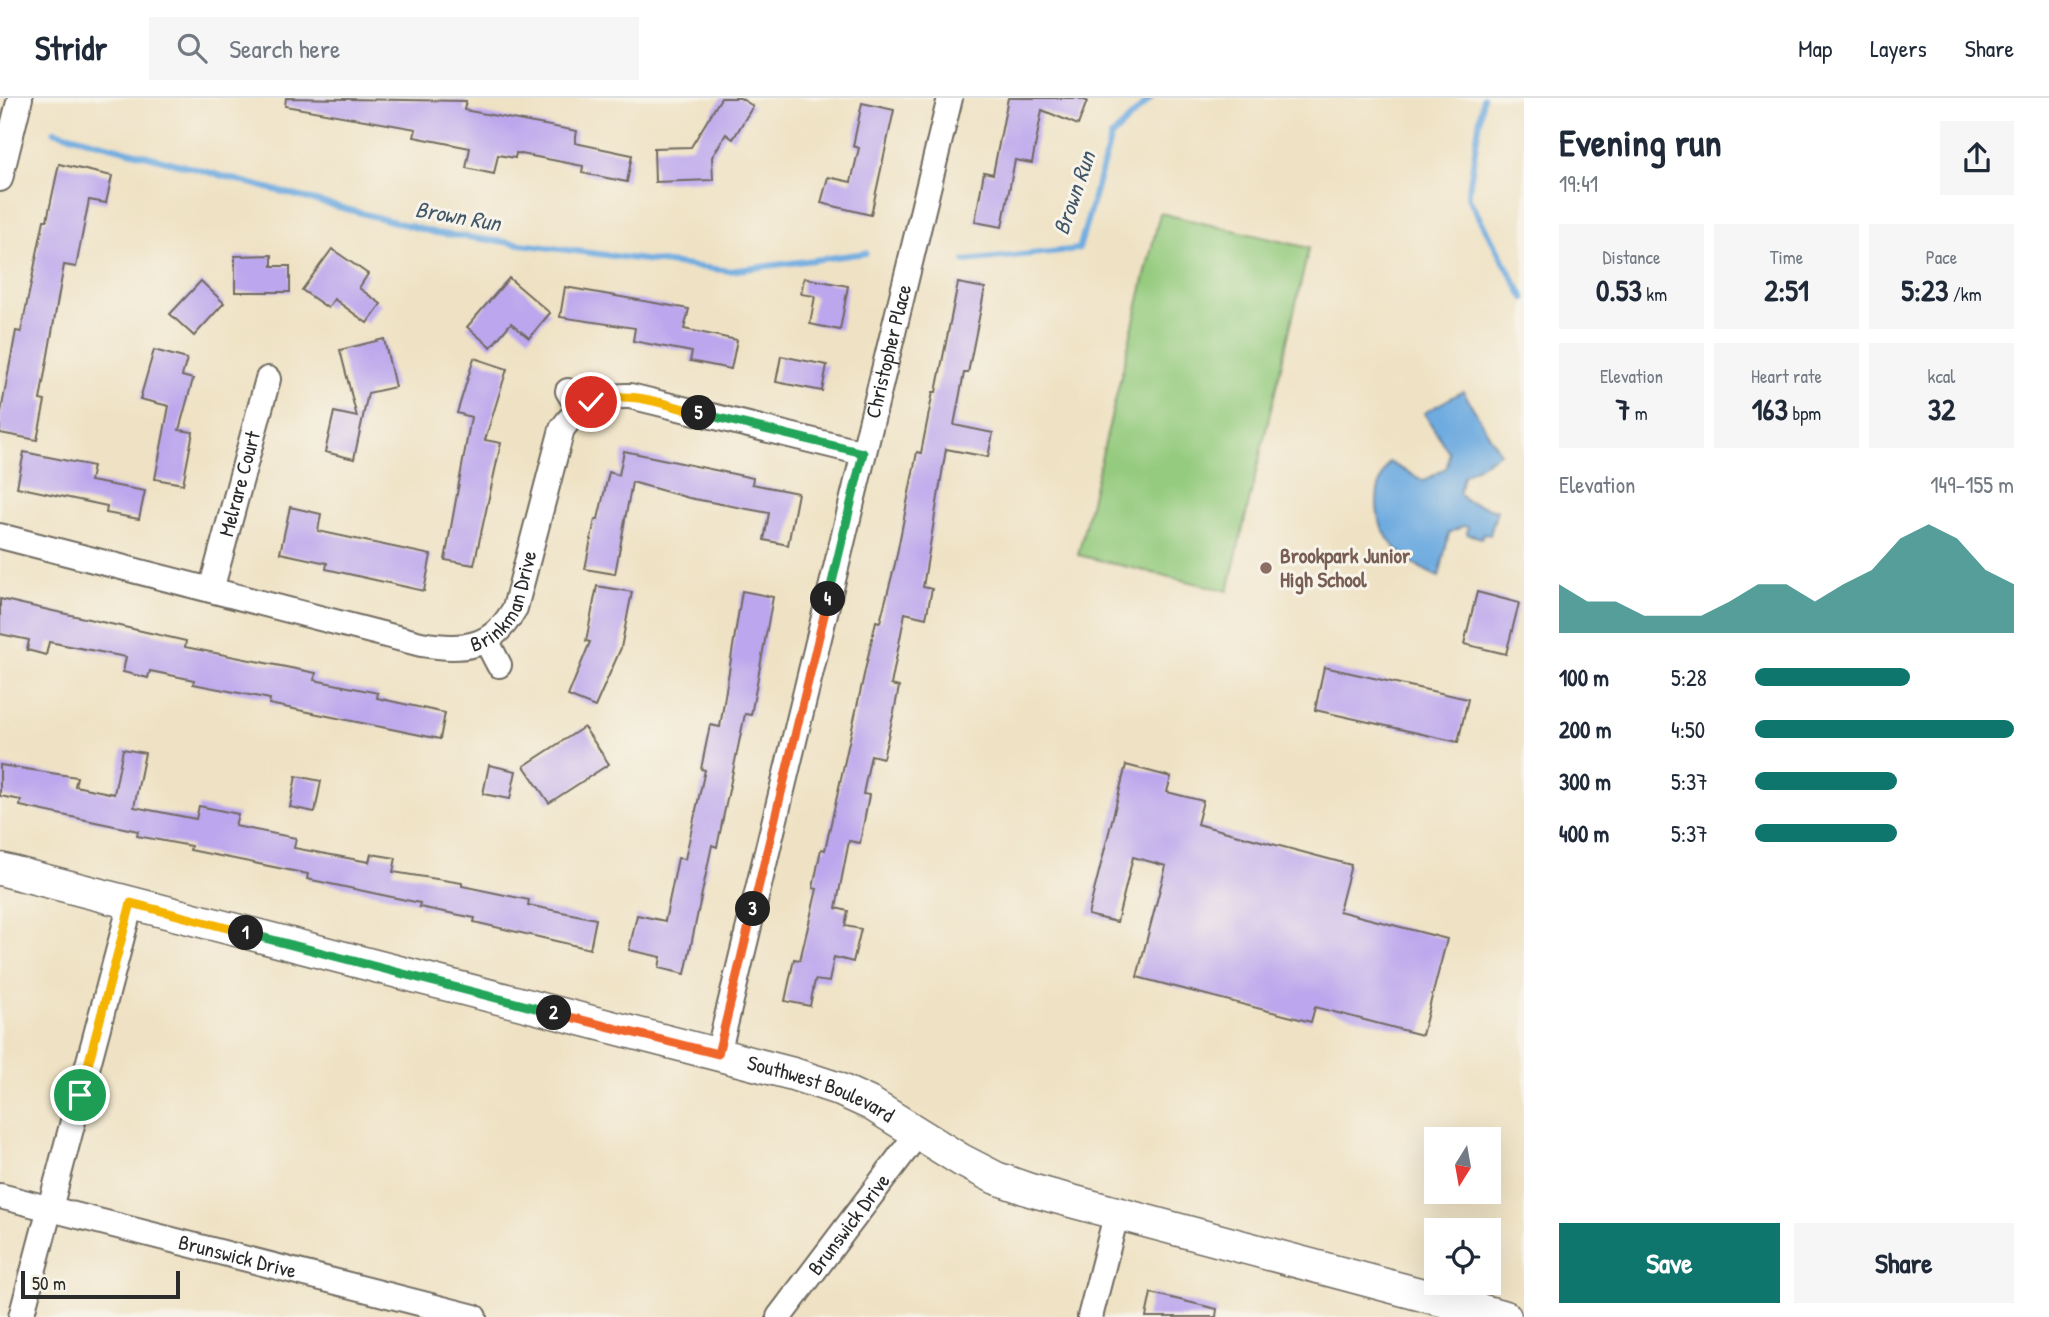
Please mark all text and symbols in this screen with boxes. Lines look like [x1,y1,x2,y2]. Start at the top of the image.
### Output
search box [149,17,639,80]
text: Stridr [35,26,107,70]
icon: search [173,29,211,67]
text: Search here [229,31,340,66]
text: Map [1798,32,1832,64]
text: Layers [1870,32,1927,64]
text: Share [1965,32,2014,64]
text: Evening run [1559,116,1722,168]
button: share [1940,121,2014,195]
water label: Brown Run [1045,146,1103,239]
text: 19:41 [1559,168,1598,199]
water label: Brown Run [413,193,505,239]
text: Distance [1602,244,1661,270]
text: Time [1770,244,1803,270]
text: Pace [1926,244,1957,270]
text: 0.53 [1596,270,1642,310]
text: 2:51 [1764,270,1809,310]
text: 5:23 [1901,270,1948,310]
text: km [1642,281,1667,307]
text: /km [1948,281,1982,307]
street label: Christopher Place [858,282,918,421]
text: Elevation [1600,363,1663,389]
text: Heart rate [1751,363,1822,389]
text: kcal [1928,363,1955,389]
pin [561,372,621,432]
icon: check [572,383,610,421]
text: 7 [1615,389,1630,429]
text: 163 [1752,389,1788,429]
text: 32 [1928,389,1955,429]
pin: 5 [682,396,716,430]
text: 5 [694,399,703,425]
text: m [1630,400,1648,426]
text: bpm [1788,400,1821,426]
street label: Melrare Court [211,427,267,539]
text: Elevation [1559,469,1635,500]
text: 149–155 m [1930,469,2014,500]
place label: Brookpark Junior High School [1280,541,1411,595]
street label: Brinkman Drive [466,547,543,659]
marker: Brookpark Junior High School [1258,560,1274,576]
pin: 4 [810,582,846,616]
text: 4 [824,585,831,611]
text: 100 m [1559,662,1609,693]
text: 5:28 [1671,662,1707,693]
text: 200 m [1559,714,1611,745]
text: 4:50 [1671,714,1705,745]
text: 300 m [1559,766,1611,797]
text: 5:37 [1671,766,1708,797]
text: 400 m [1559,818,1609,849]
text: 5:37 [1671,818,1708,849]
pin: 3 [736,892,770,926]
text: 3 [748,895,757,921]
pin: 1 [229,916,264,950]
text: 1 [242,919,249,945]
pin: 2 [536,996,572,1030]
text: 2 [549,999,558,1025]
street label: Southwest Boulevard [744,1048,900,1129]
pin [50,1065,110,1125]
icon: arrive [61,1076,99,1114]
north arrow [1424,1127,1502,1204]
map controls [1424,1127,1501,1295]
street label: Brunswick Drive [801,1167,896,1281]
button: locate [1424,1218,1501,1295]
button: Save [1559,1223,1780,1303]
button: Share [1794,1223,2014,1303]
street label: Brunswick Drive [176,1227,299,1285]
scale bar [21,1268,180,1300]
text: 50 m [32,1270,66,1296]

